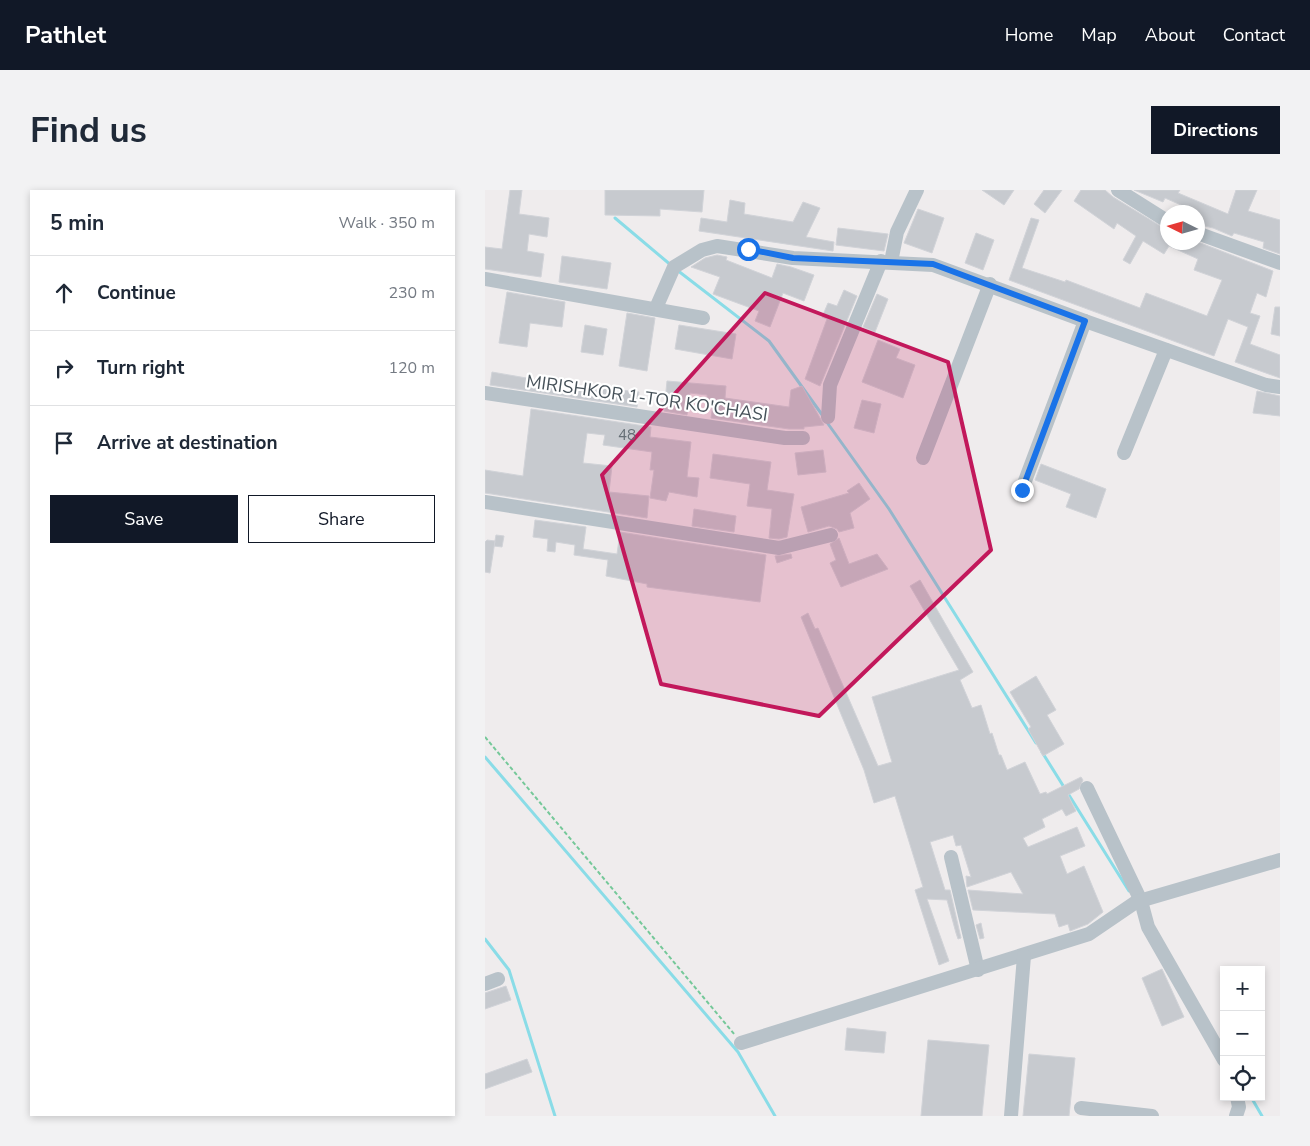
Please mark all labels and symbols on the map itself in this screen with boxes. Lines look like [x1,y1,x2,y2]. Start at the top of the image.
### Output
north arrow [1160,205,1205,250]
route start [737,238,760,261]
street label: MIRISHKOR 1-TOR KO'CHASI [525,369,769,427]
house number: 48 [618,425,636,445]
route end [1011,479,1034,502]

